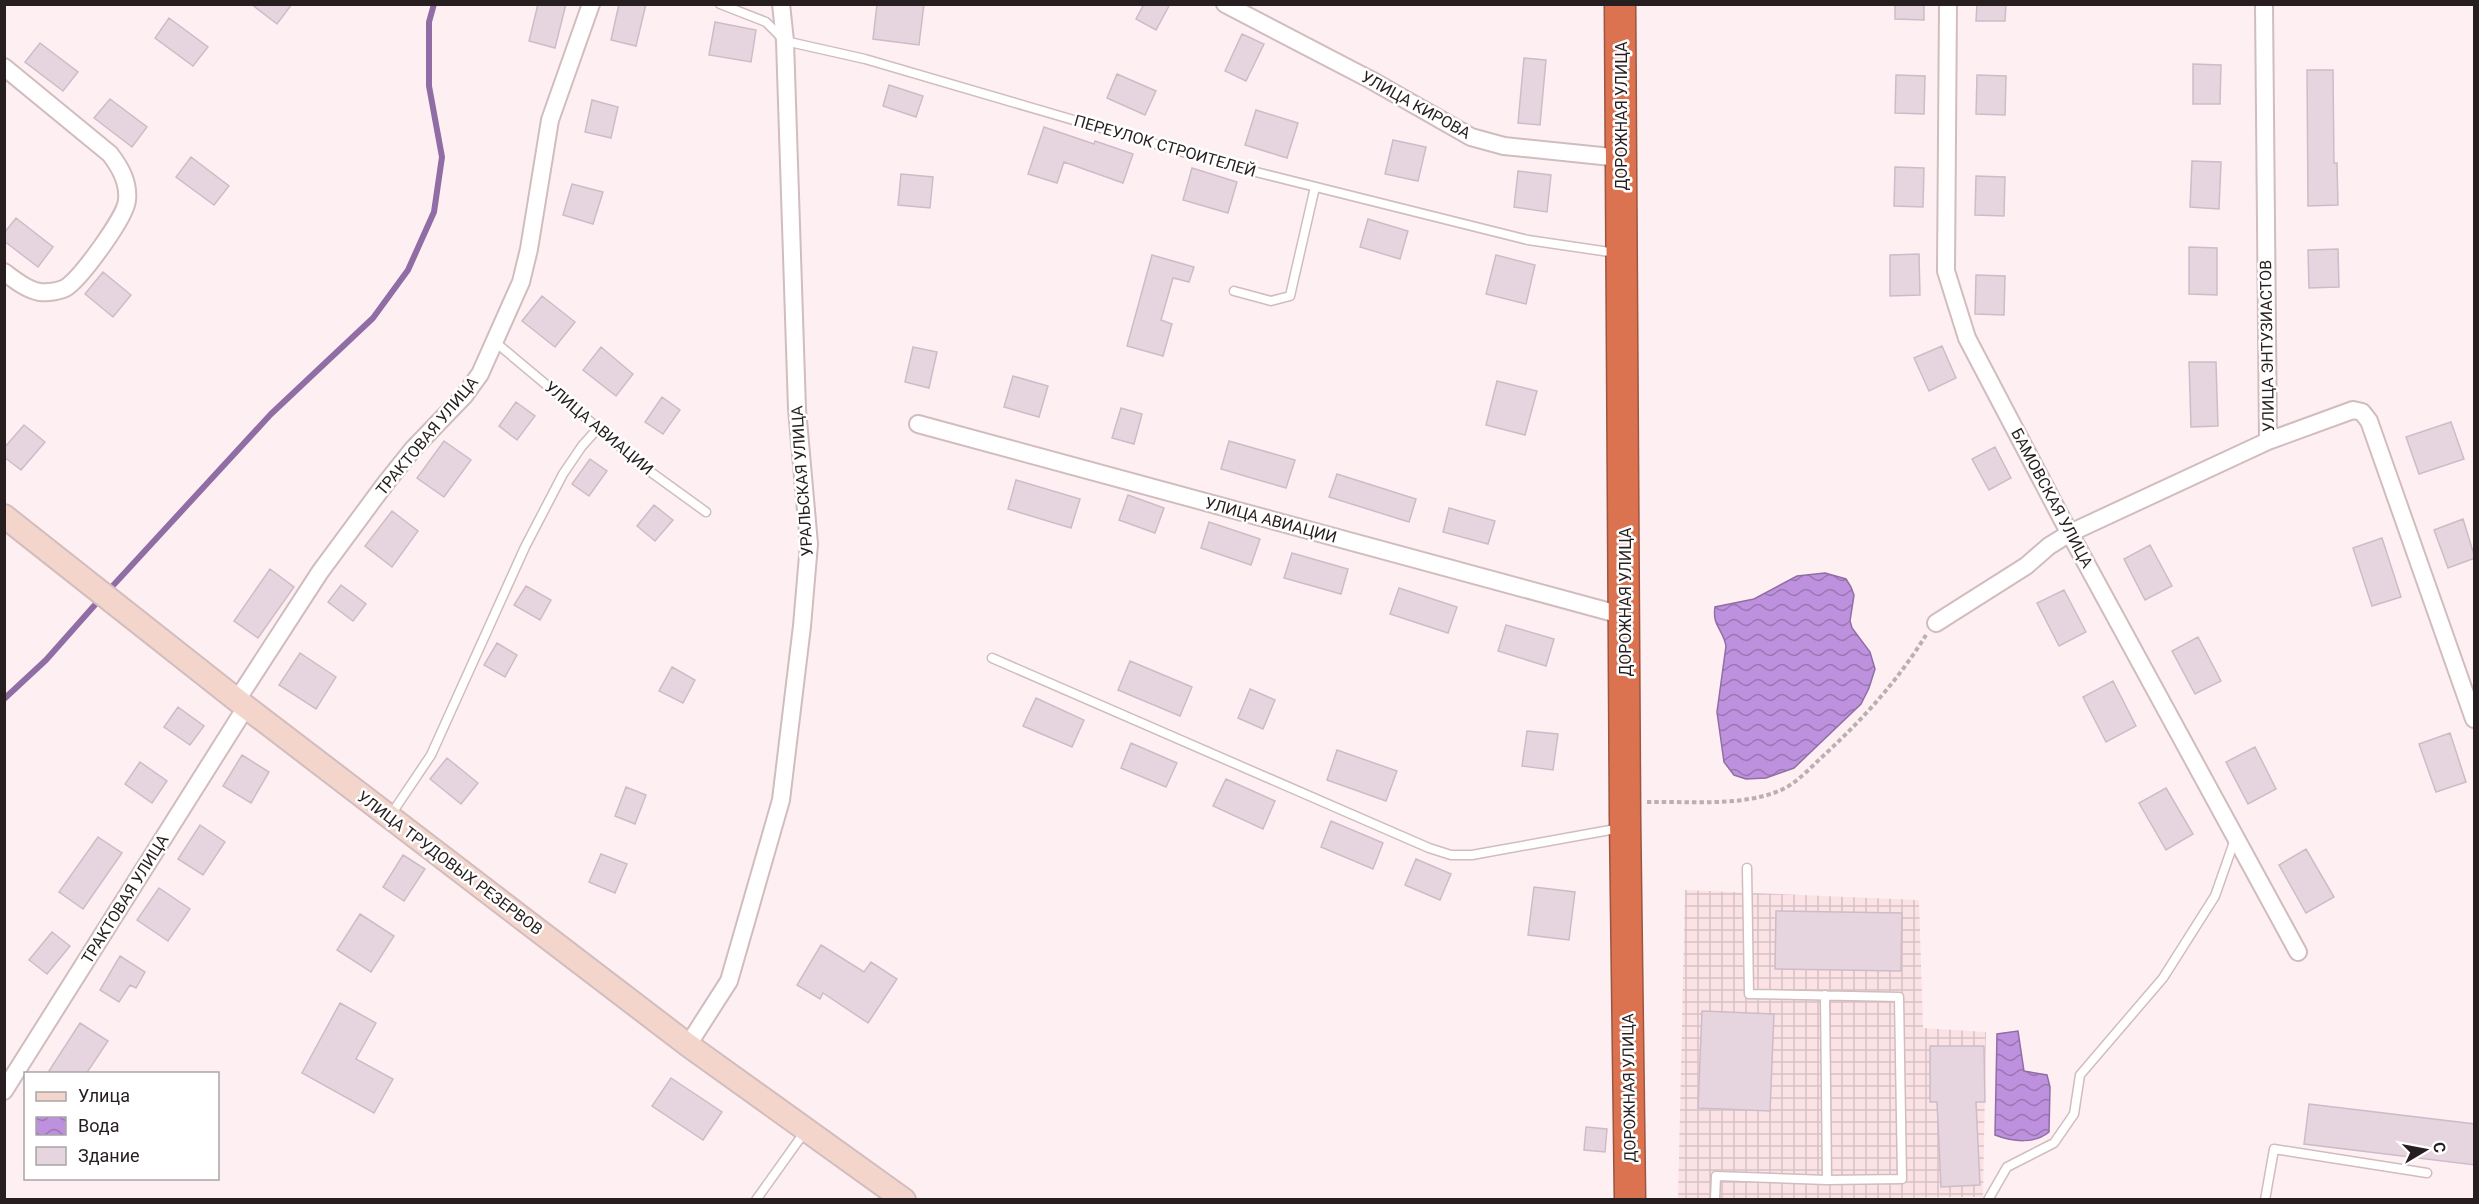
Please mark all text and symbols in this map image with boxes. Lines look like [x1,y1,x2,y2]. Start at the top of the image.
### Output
street label: ДОРОЖНАЯ УЛИЦА [1612,41,1631,191]
street label: УЛИЦА КИРОВА [1358,67,1474,143]
street label: ПЕРЕУЛОК СТРОИТЕЛЕЙ [1072,111,1258,181]
street label: УЛИЦА ЭНТУЗИАСТОВ [2256,260,2278,432]
street label: ТРАКТОВАЯ УЛИЦА [372,372,482,499]
street label: УЛИЦА АВИАЦИИ [541,377,657,479]
street label: УРАЛЬСКАЯ УЛИЦА [787,404,817,557]
street label: БАМОВСКАЯ УЛИЦА [2007,425,2097,572]
street label: УЛИЦА АВИАЦИИ [1203,493,1339,547]
street label: ДОРОЖНАЯ УЛИЦА [1616,527,1635,677]
street label: УЛИЦА ТРУДОВЫХ РЕЗЕРВОВ [354,787,546,939]
street label: ТРАКТОВАЯ УЛИЦА [78,830,173,967]
street label: ДОРОЖНАЯ УЛИЦА [1618,1013,1640,1163]
legend [24,1072,219,1180]
text: Улица [78,1085,130,1106]
text: Вода [78,1115,120,1136]
north arrow [2395,1120,2455,1180]
text: С [2429,1141,2450,1154]
text: Здание [78,1145,140,1166]

